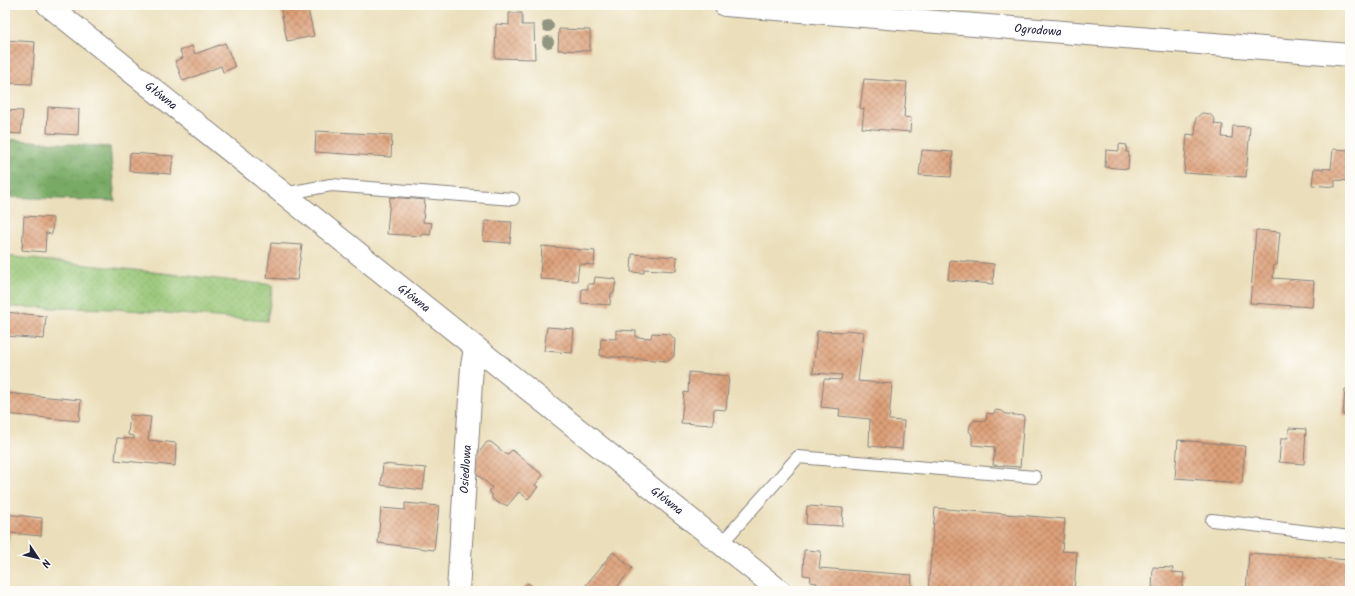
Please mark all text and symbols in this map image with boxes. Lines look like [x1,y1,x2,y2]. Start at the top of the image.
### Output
street label: Ogrodowa [1013,19,1063,42]
street label: Główna [140,77,182,115]
street label: Główna [393,279,435,318]
street label: Osiedlowa [455,444,477,494]
street label: Główna [646,482,688,520]
north arrow [18,538,58,578]
text: N [36,555,55,571]

